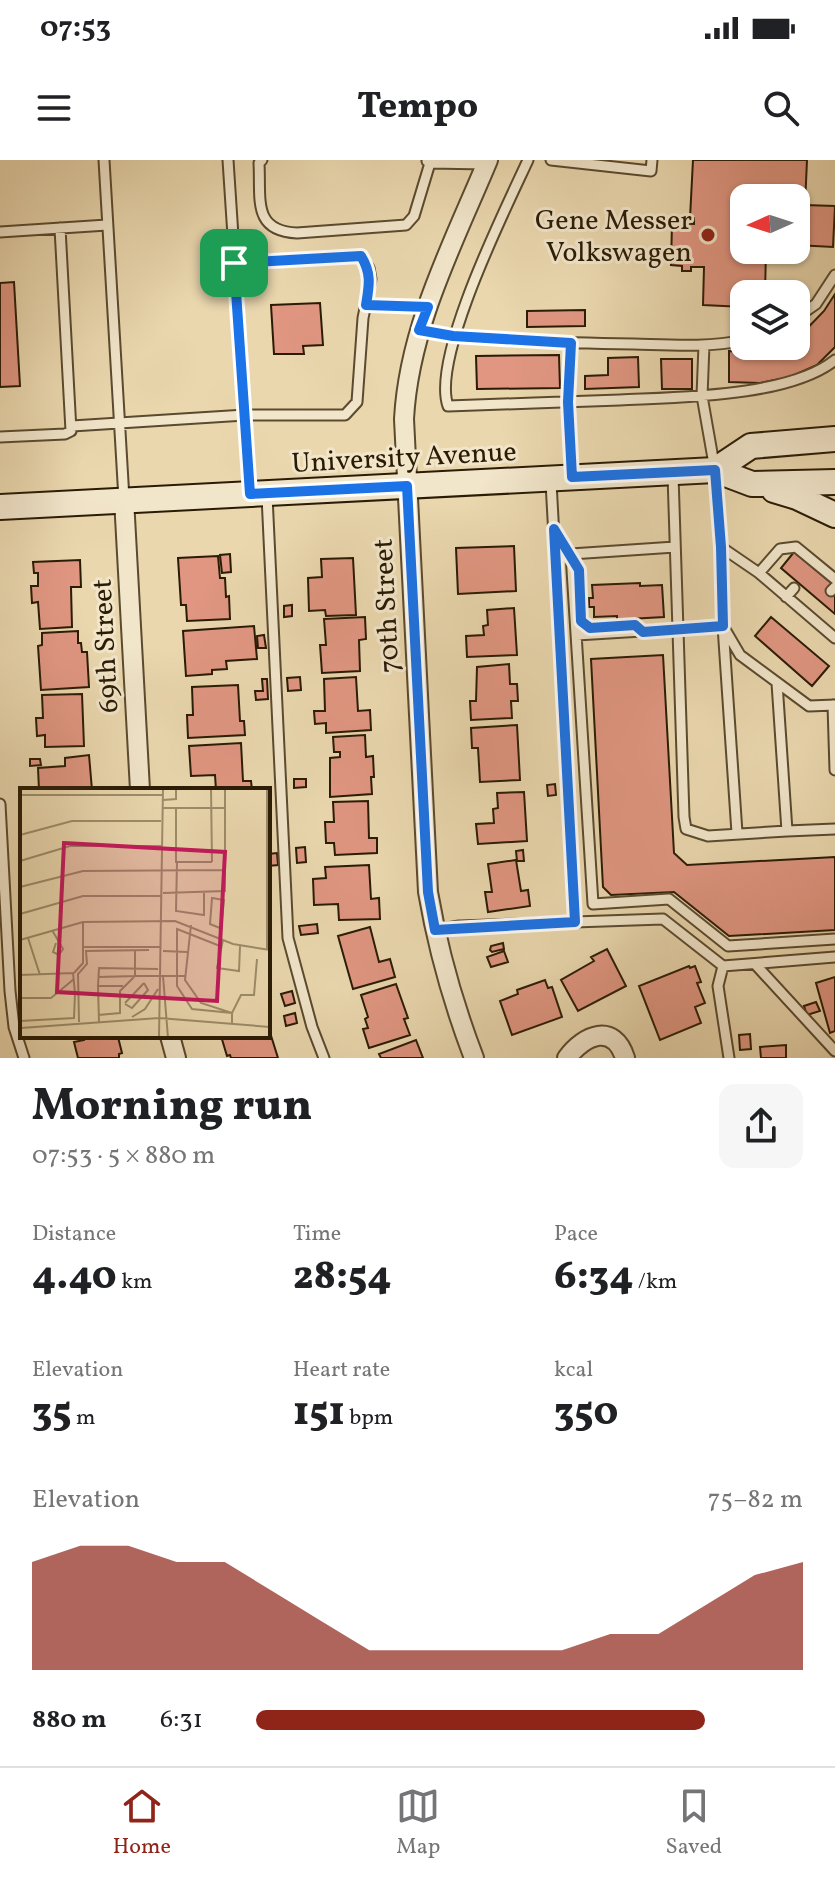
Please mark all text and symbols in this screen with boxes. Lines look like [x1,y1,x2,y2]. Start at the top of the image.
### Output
text: 07:53 [40,7,111,49]
text: Tempo [357,83,478,133]
icon: menu [32,86,76,130]
icon: search [759,86,803,130]
north arrow [730,184,810,264]
map controls [730,184,810,360]
place label: Gene Messer Volkswagen [535,202,692,273]
marker: Gene Messer Volkswagen [699,226,717,244]
pin [200,229,268,297]
icon: arrive [212,241,256,285]
button: layers [730,280,810,360]
street label: University Avenue [291,433,518,484]
street label: 70th Street [364,538,410,674]
street label: 69th Street [84,578,129,714]
inset map [20,788,270,1038]
text: Morning run [32,1077,312,1138]
button: share [719,1084,803,1168]
text: 07:53 · 5 × 880 m [32,1138,215,1174]
text: Distance [32,1219,116,1250]
text: Time [293,1219,341,1250]
text: Pace [554,1219,598,1250]
text: 4.40 [32,1250,117,1306]
text: 28:54 [293,1250,392,1306]
text: 6:34 [554,1250,633,1306]
text: km [117,1267,153,1298]
text: /km [633,1267,677,1298]
text: Elevation [32,1355,123,1386]
text: Heart rate [293,1355,390,1386]
text: kcal [554,1355,593,1386]
text: 35 [32,1386,72,1442]
text: 151 [293,1386,345,1442]
text: 350 [554,1386,618,1442]
text: m [72,1403,95,1434]
text: bpm [345,1403,393,1434]
text: Elevation [32,1482,140,1518]
text: 75–82 m [708,1482,803,1518]
text: 880 m [32,1702,107,1738]
text: 6:31 [160,1702,203,1738]
tab: Home [113,1784,171,1863]
tab: Map [396,1784,440,1863]
tab: Saved [666,1784,722,1863]

